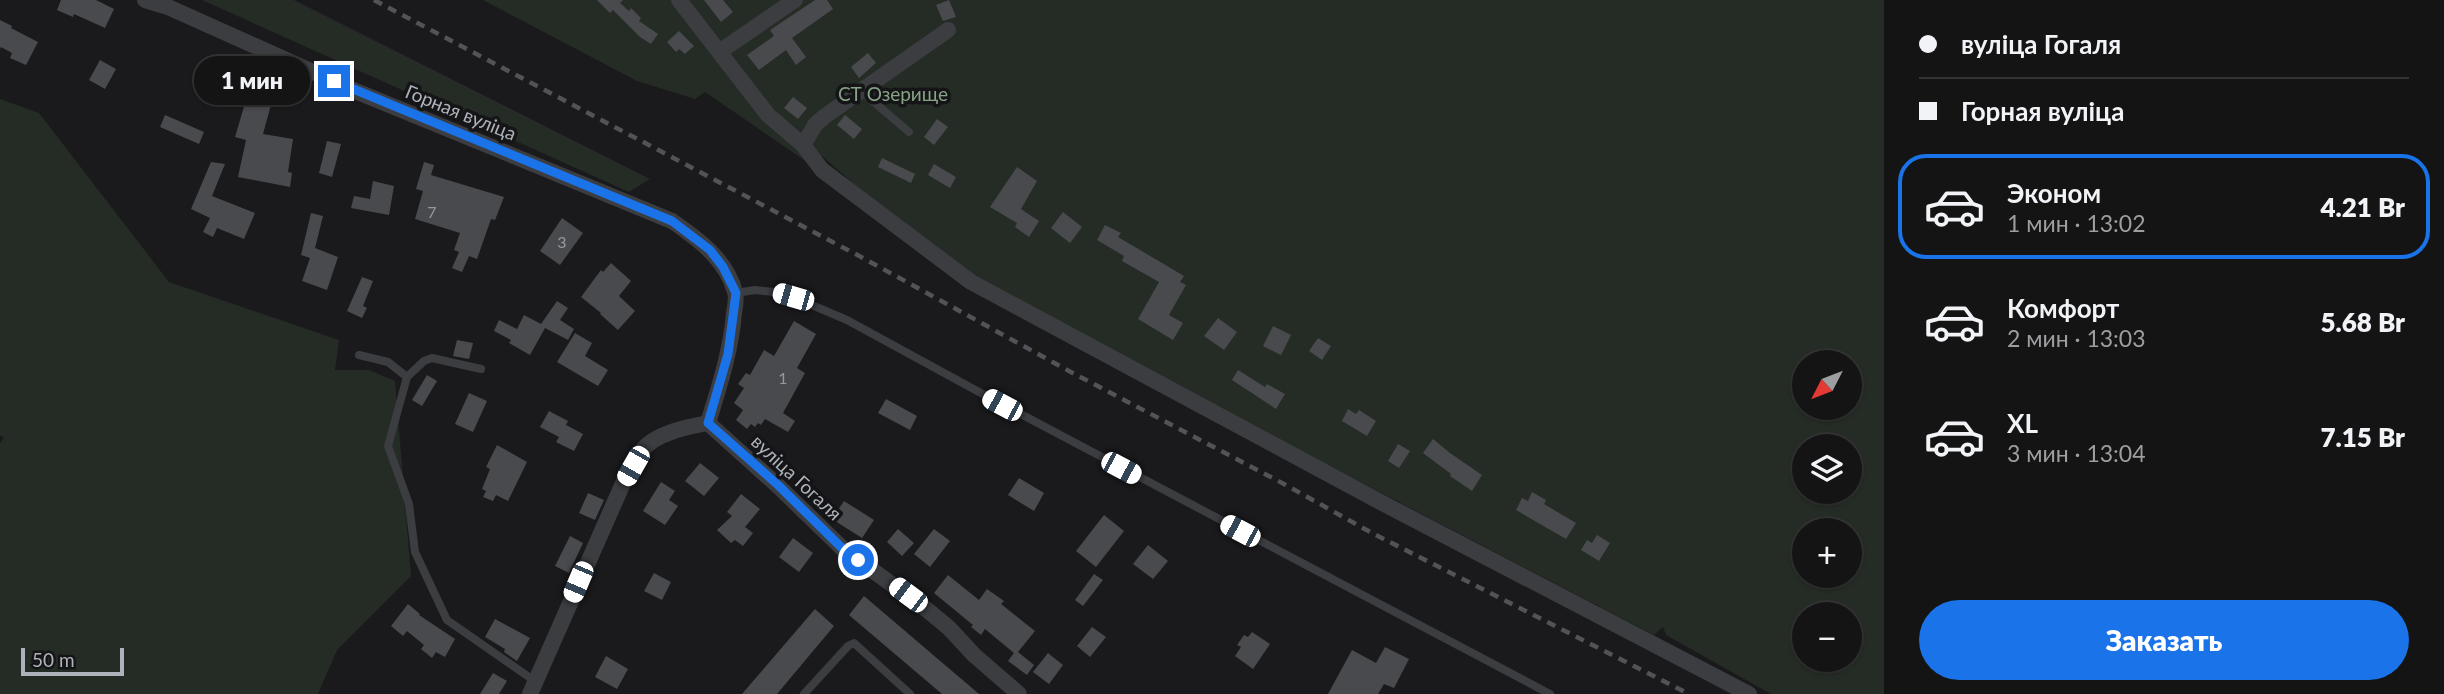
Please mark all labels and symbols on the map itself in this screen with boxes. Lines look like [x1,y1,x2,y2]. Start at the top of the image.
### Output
callout: 1 мин [194,56,310,106]
route end [318,65,350,97]
street label: Горная вуліца [402,79,520,145]
park label: СТ Озерище [838,82,948,105]
house number: 7 [427,202,437,221]
house number: 3 [557,232,567,251]
car [770,281,817,313]
north arrow [1792,350,1862,420]
house number: 1 [778,368,788,387]
car [979,386,1026,424]
street label: вуліца Гогаля [747,429,847,525]
car [614,443,653,489]
car [1098,449,1145,487]
car [1217,512,1264,550]
route start [842,544,874,576]
car [561,559,596,605]
car [885,574,932,616]
scale bar [21,645,124,677]

